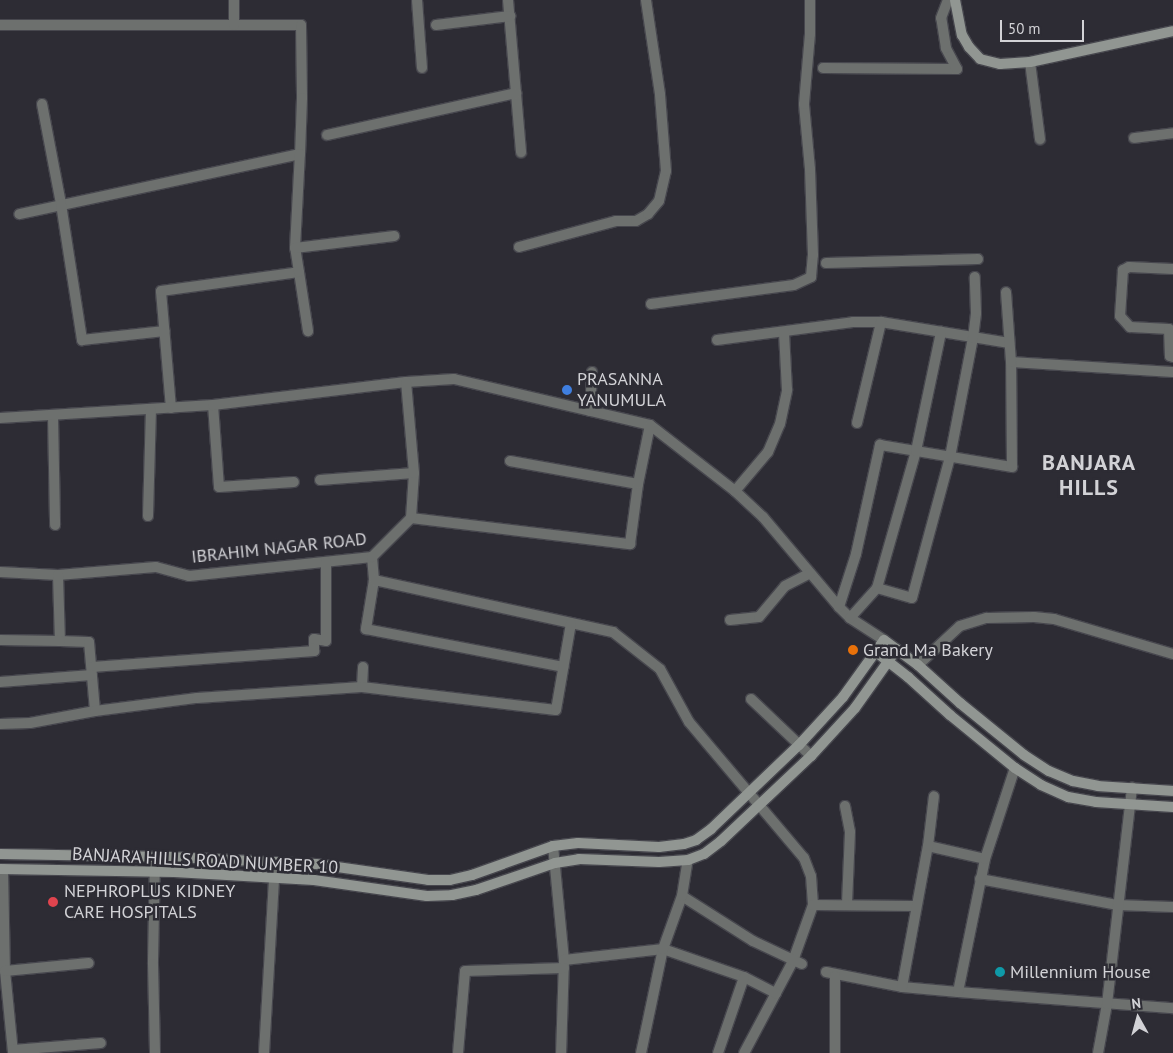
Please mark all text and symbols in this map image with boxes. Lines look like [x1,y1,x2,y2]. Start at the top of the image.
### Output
scale bar [1003,10,1087,42]
text: 50 m [1008,19,1041,38]
place label: PRASANNA YANUMULA [577,369,666,412]
marker: PRASANNA YANUMULA [561,384,573,396]
district label: BANJARA HILLS [1041,449,1137,501]
street label: IBRAHIM NAGAR ROAD [190,528,368,568]
place label: Grand Ma Bakery [863,639,993,661]
marker: Grand Ma Bakery [847,644,859,656]
street label: BANJARA HILLS ROAD NUMBER 10 [71,843,339,879]
place label: NEPHROPLUS KIDNEY CARE HOSPITALS [64,881,235,924]
marker: NEPHROPLUS KIDNEY CARE HOSPITALS [46,895,60,909]
place label: Millennium House [1010,961,1151,983]
marker: Millennium House [994,966,1006,978]
north arrow [1113,993,1163,1043]
text: N [1131,994,1142,1013]

